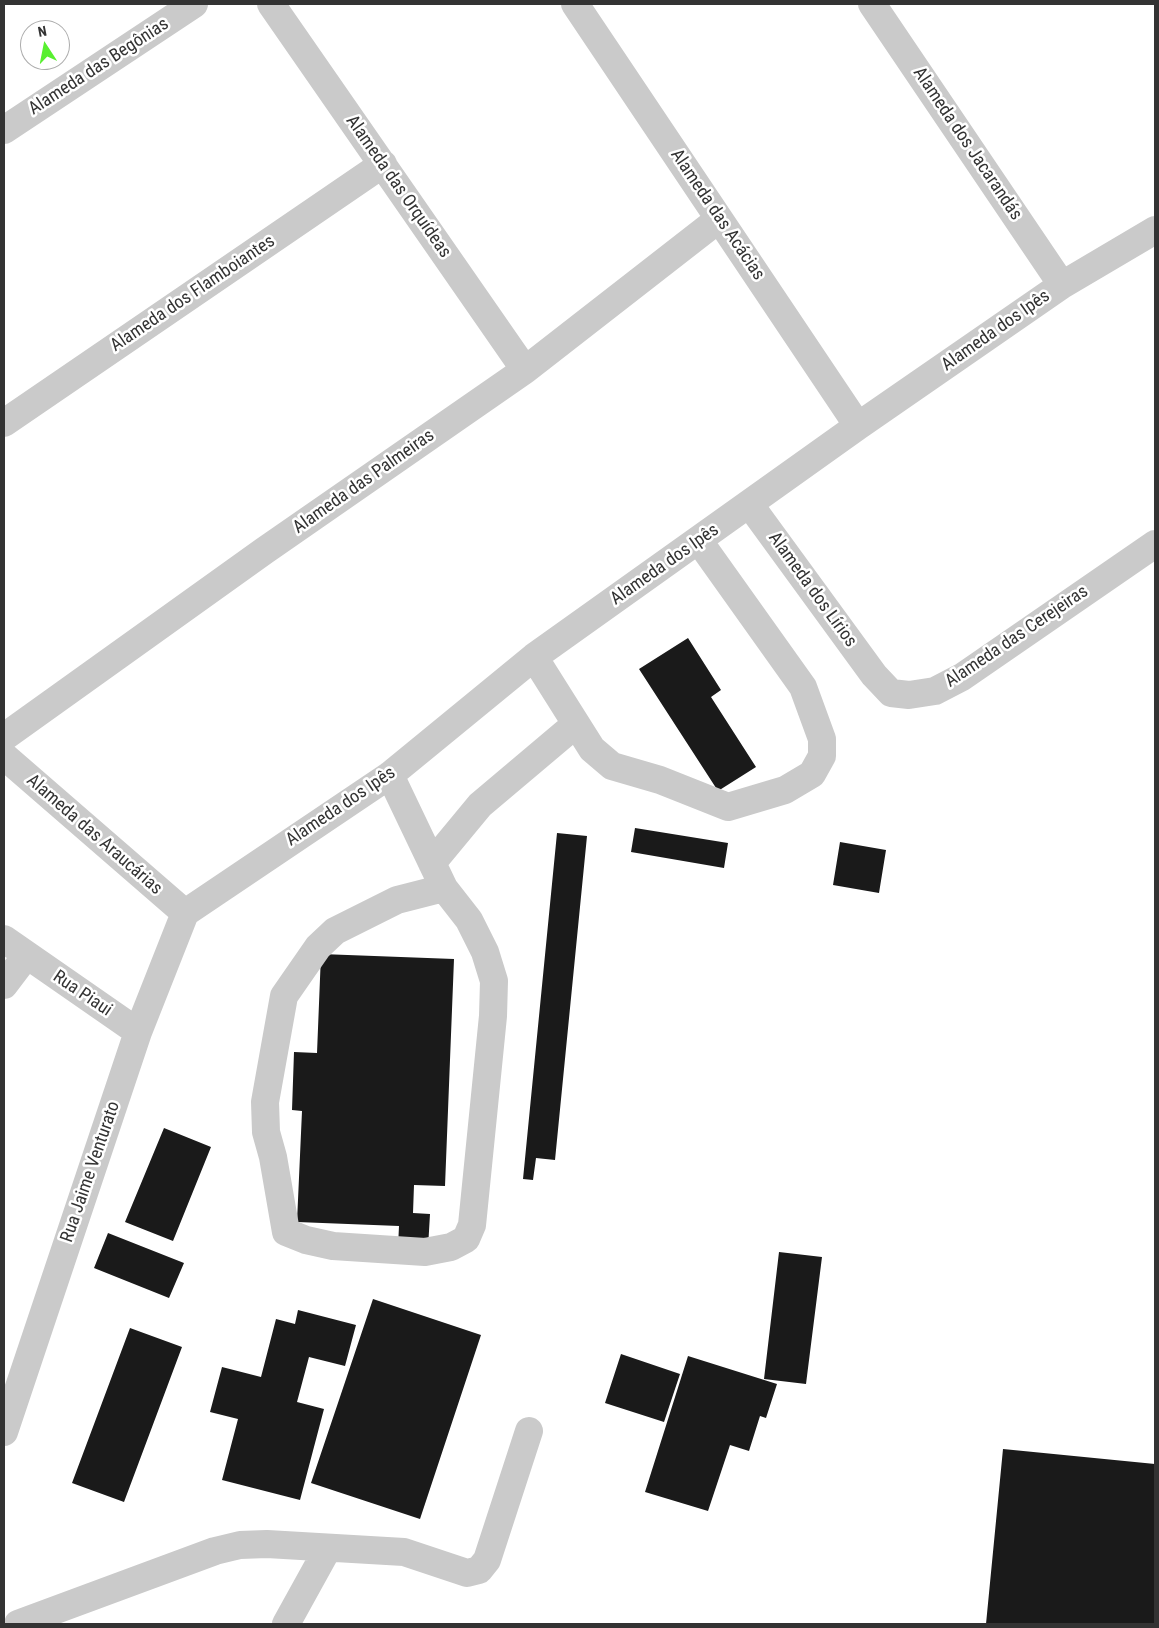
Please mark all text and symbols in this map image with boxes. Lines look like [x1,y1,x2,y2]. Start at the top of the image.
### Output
street label: Alameda das Begônias [25,14,173,120]
north arrow [20,20,70,70]
text: N [37,23,48,40]
street label: Alameda dos Jacarandás [908,64,1026,224]
street label: Alameda das Orquídeas [341,112,455,262]
street label: Alameda das Acácias [665,145,769,285]
street label: Alameda dos Flamboiantes [107,231,279,357]
street label: Alameda dos Ipês [938,286,1054,376]
street label: Alameda das Palmeiras [289,425,439,539]
street label: Alameda dos Ipês [607,520,723,610]
street label: Alameda dos Lírios [763,528,861,652]
street label: Alameda das Cerejeiras [941,581,1093,693]
street label: Alameda dos Ipês [282,763,400,851]
street label: Alameda das Araucárias [22,770,166,900]
street label: Rua Piaui [48,966,116,1022]
street label: Rua Jaime Venturato [57,1099,125,1245]

